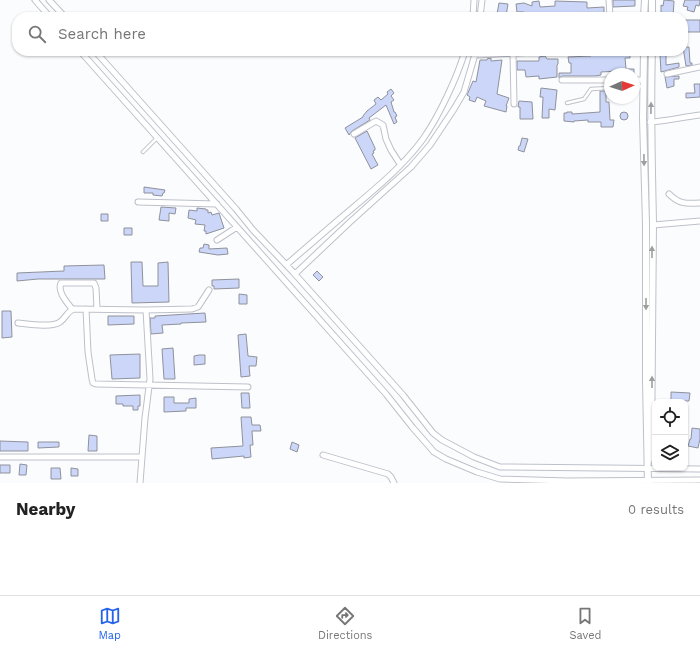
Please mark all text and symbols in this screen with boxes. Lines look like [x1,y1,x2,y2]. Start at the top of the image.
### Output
search box [12,12,688,56]
icon: search [26,23,48,45]
text: Search here [58,25,146,43]
north arrow [604,68,640,104]
one-way arrow [647,102,654,114]
one-way arrow [641,154,647,167]
one-way arrow [649,245,655,258]
one-way arrow [642,298,649,310]
one-way arrow [649,375,655,388]
map controls [652,399,688,471]
button: locate [652,399,688,435]
button: layers [652,435,688,471]
text: Nearby [16,499,75,519]
text: 0 results [628,502,684,517]
tab: Map [99,605,121,642]
tab: Directions [318,605,372,642]
tab: Saved [569,605,601,642]

